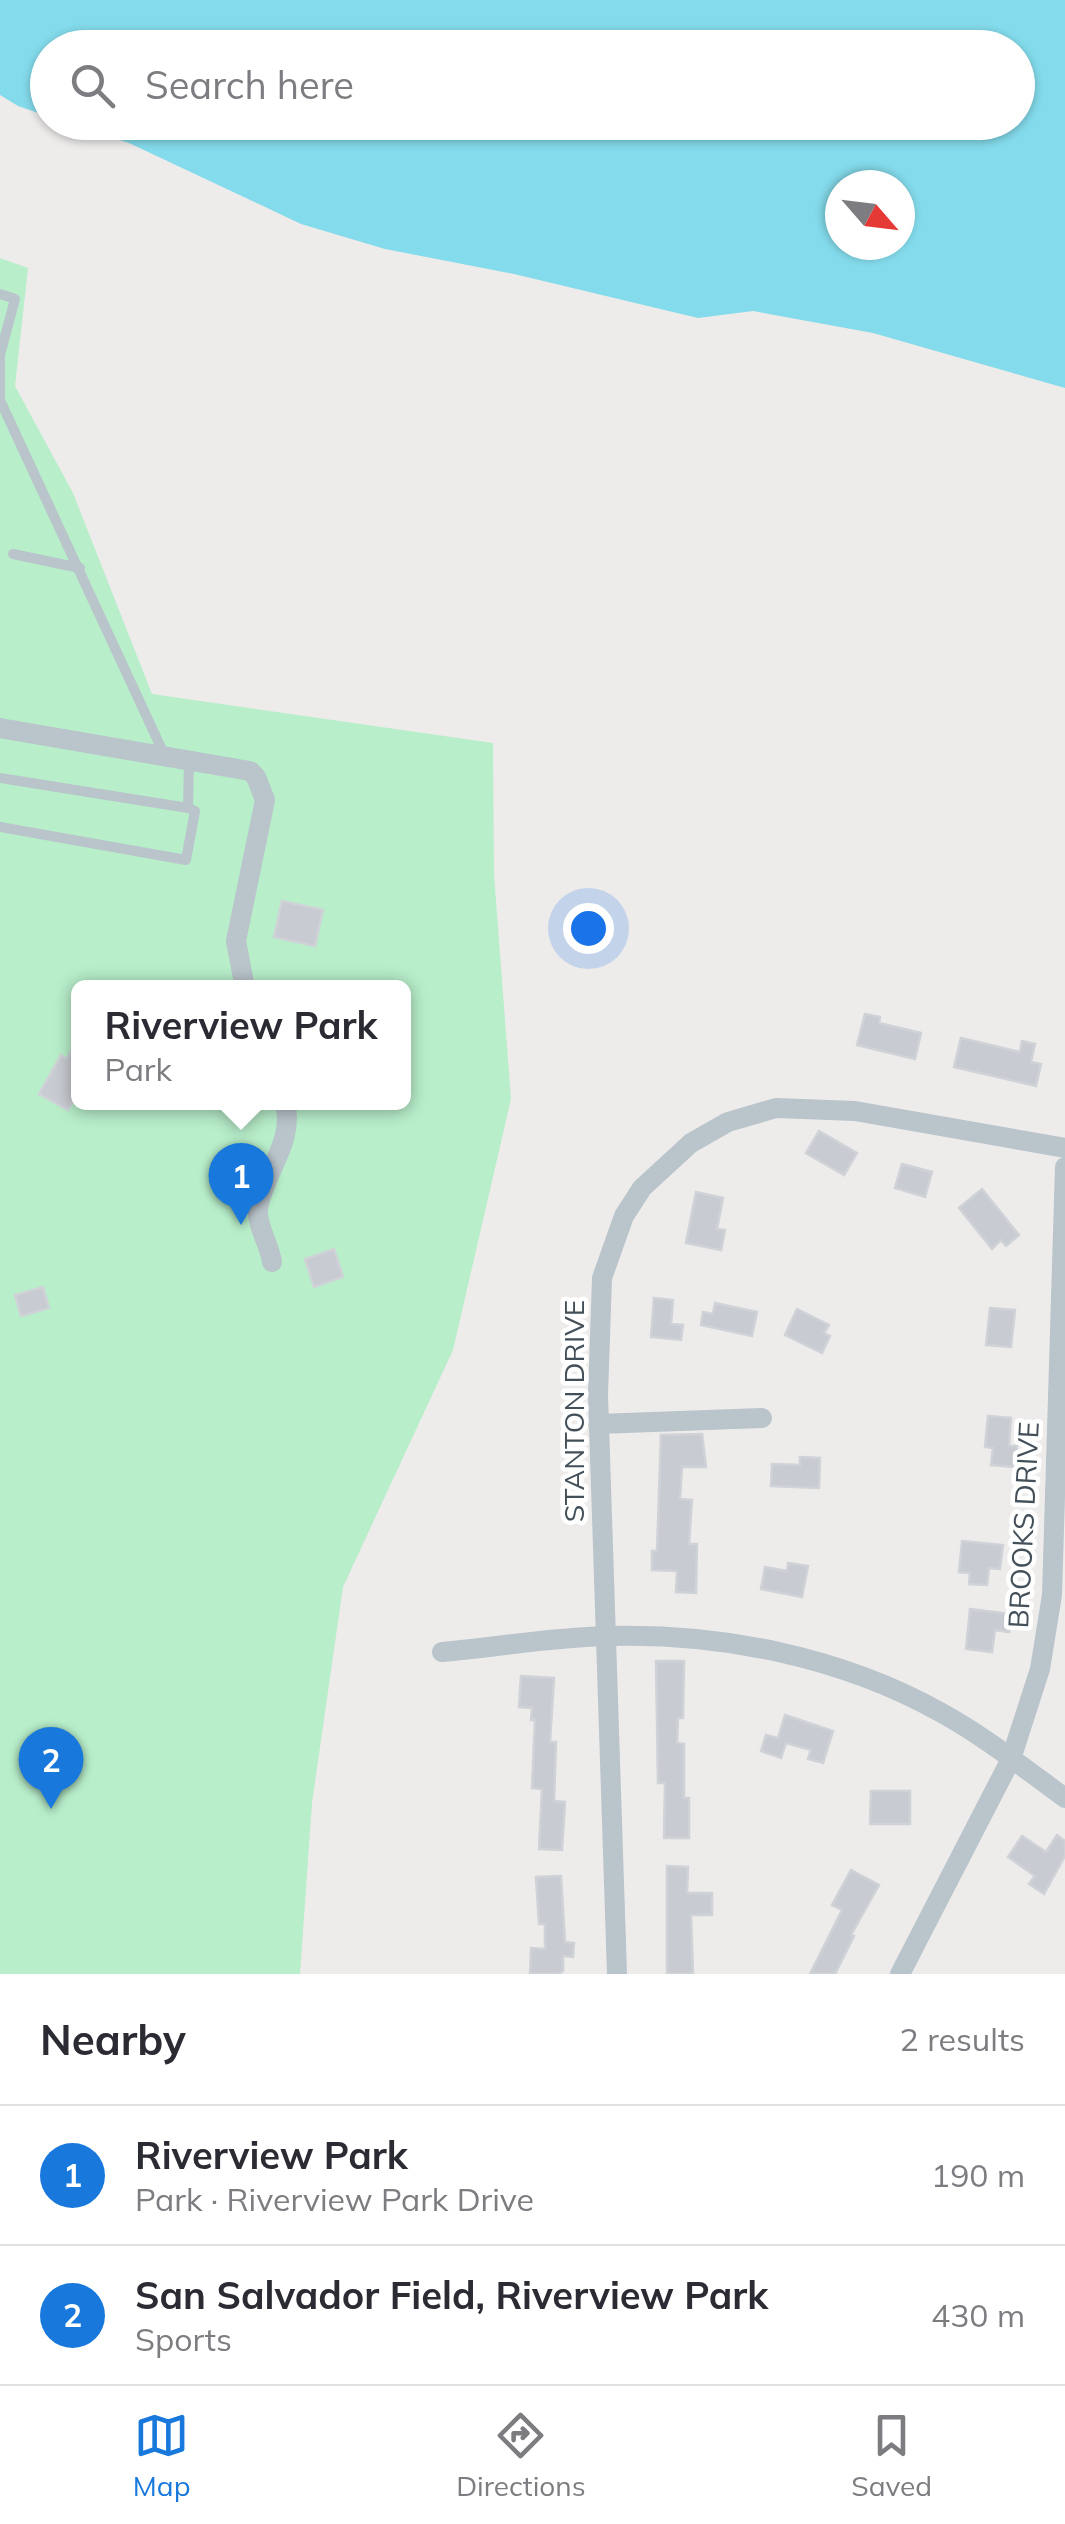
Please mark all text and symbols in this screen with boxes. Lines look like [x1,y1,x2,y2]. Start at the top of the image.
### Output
search box [30,30,1035,140]
icon: search [65,58,120,113]
text: Search here [145,61,354,109]
north arrow [825,170,915,260]
your location [563,903,614,954]
popup [71,980,411,1110]
text: Riverview Park [105,1001,377,1049]
text: Park [105,1049,172,1089]
pin: 1 [208,1142,274,1225]
street label: STANTON DRIVE [556,1300,591,1522]
street label: BROOKS DRIVE [1000,1421,1046,1629]
pin: 2 [18,1726,84,1809]
text: Nearby [40,2013,186,2066]
text: 2 results [900,2019,1025,2059]
text: Riverview Park [135,2131,408,2179]
text: 1 [63,2155,82,2195]
text: 190 m [931,2155,1025,2195]
text: Park · Riverview Park Drive [135,2179,534,2219]
text: San Salvador Field, Riverview Park [135,2271,768,2319]
text: 2 [63,2295,82,2335]
text: 430 m [931,2295,1025,2335]
text: Sports [135,2319,232,2359]
tab: Map [133,2408,190,2503]
tab: Directions [456,2408,586,2503]
tab: Saved [851,2408,932,2503]

